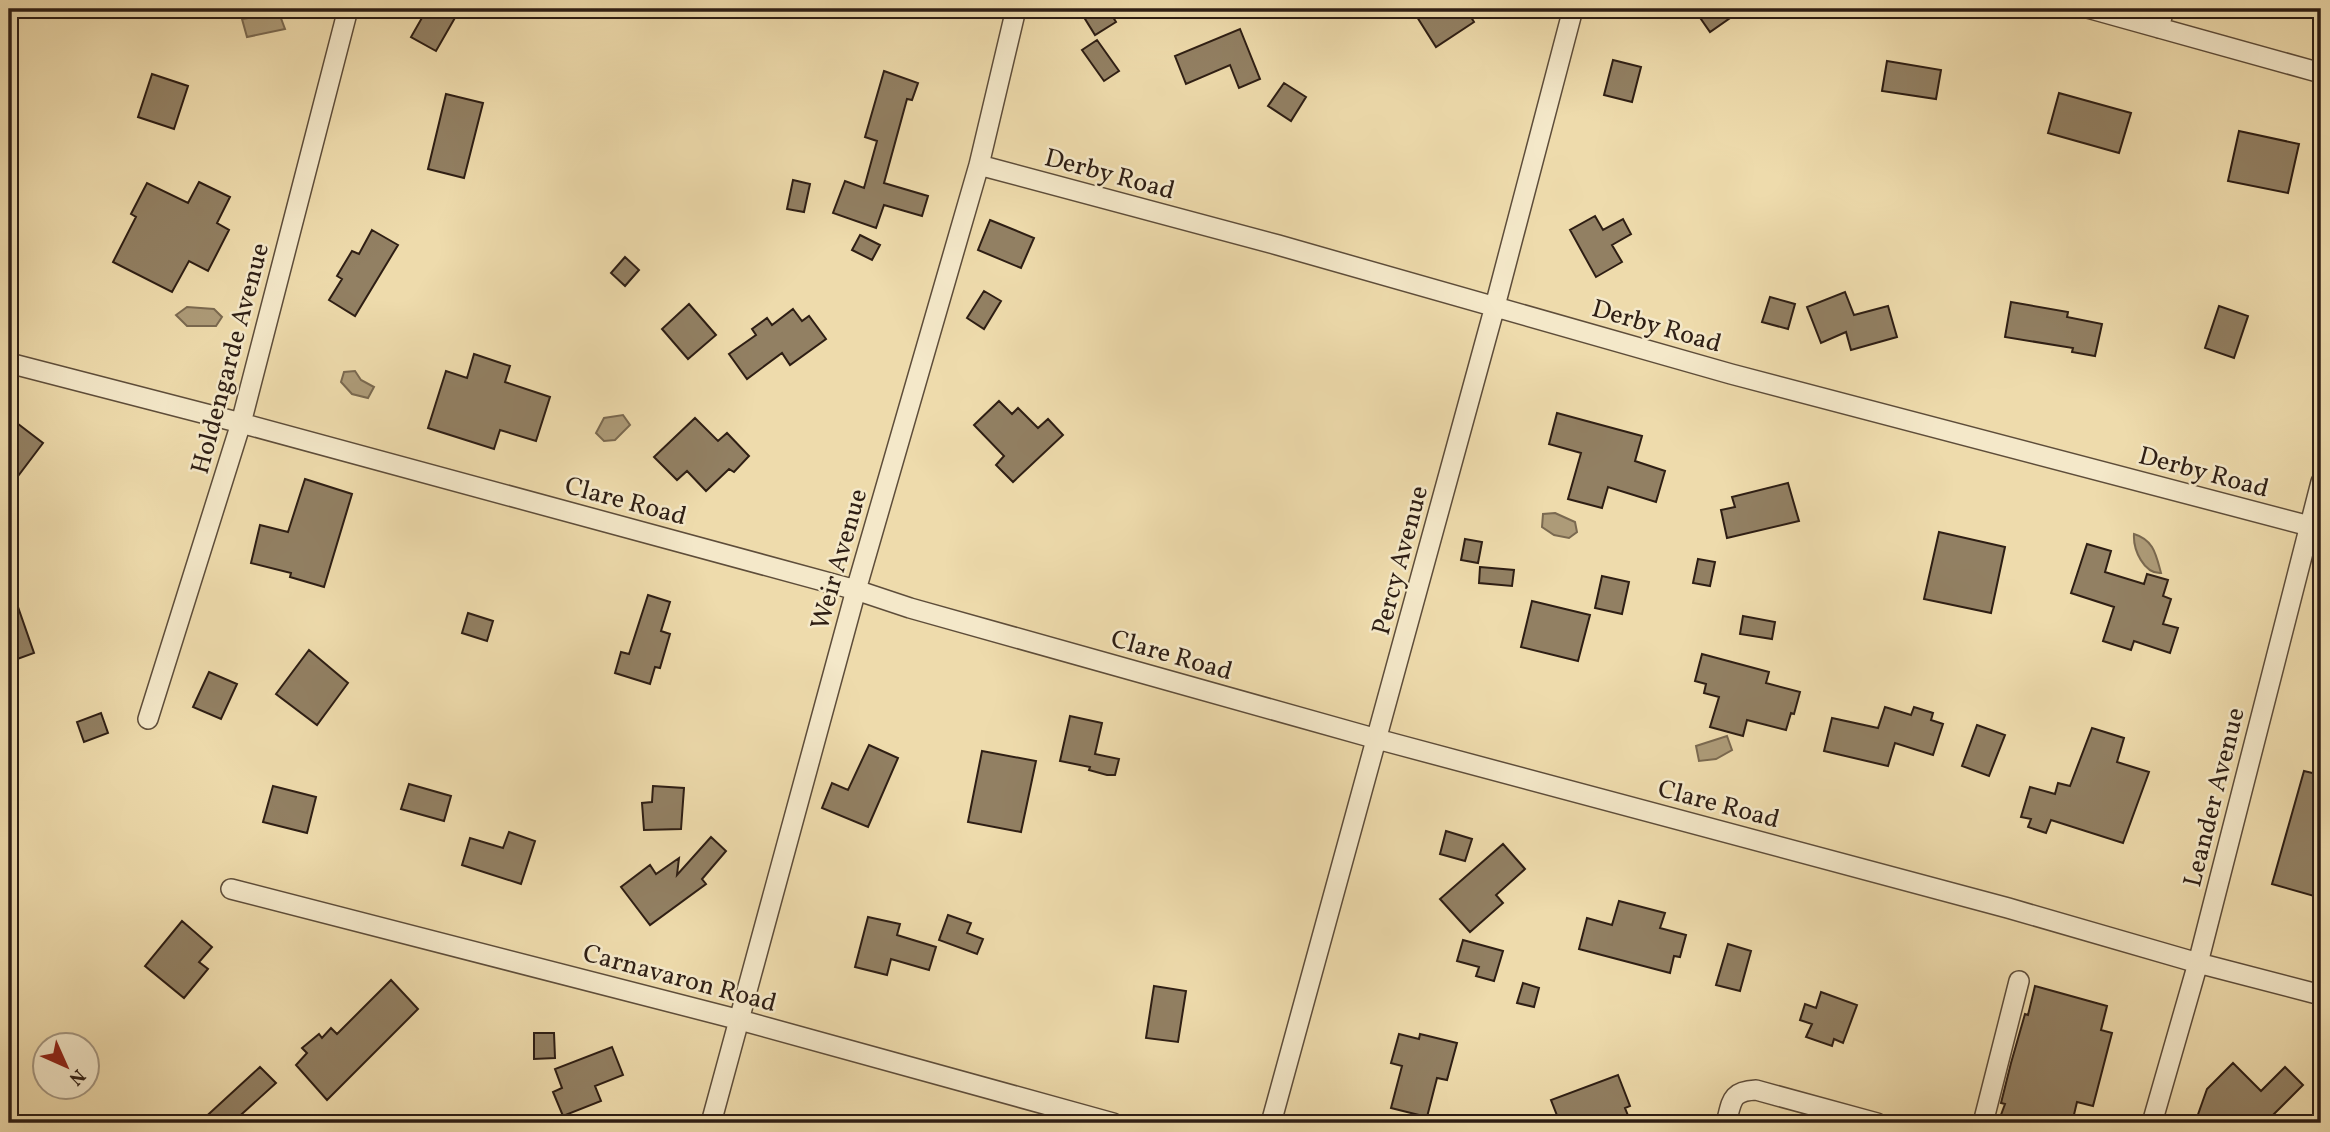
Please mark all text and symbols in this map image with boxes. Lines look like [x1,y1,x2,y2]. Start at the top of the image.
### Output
street label: Derby Road [1040,140,1179,210]
street label: Holdengarde Avenue [183,239,279,478]
street label: Derby Road [1587,291,1726,363]
street label: Derby Road [2134,438,2273,508]
street label: Clare Road [561,468,690,535]
street label: Percy Avenue [1364,482,1438,639]
street label: Weir Avenue [803,485,877,634]
street label: Clare Road [1106,621,1236,690]
street label: Leander Avenue [2175,704,2255,891]
street label: Clare Road [1654,771,1783,838]
street label: Carnavaron Road [579,936,780,1022]
north arrow [32,1030,102,1100]
text: N [62,1063,91,1091]

